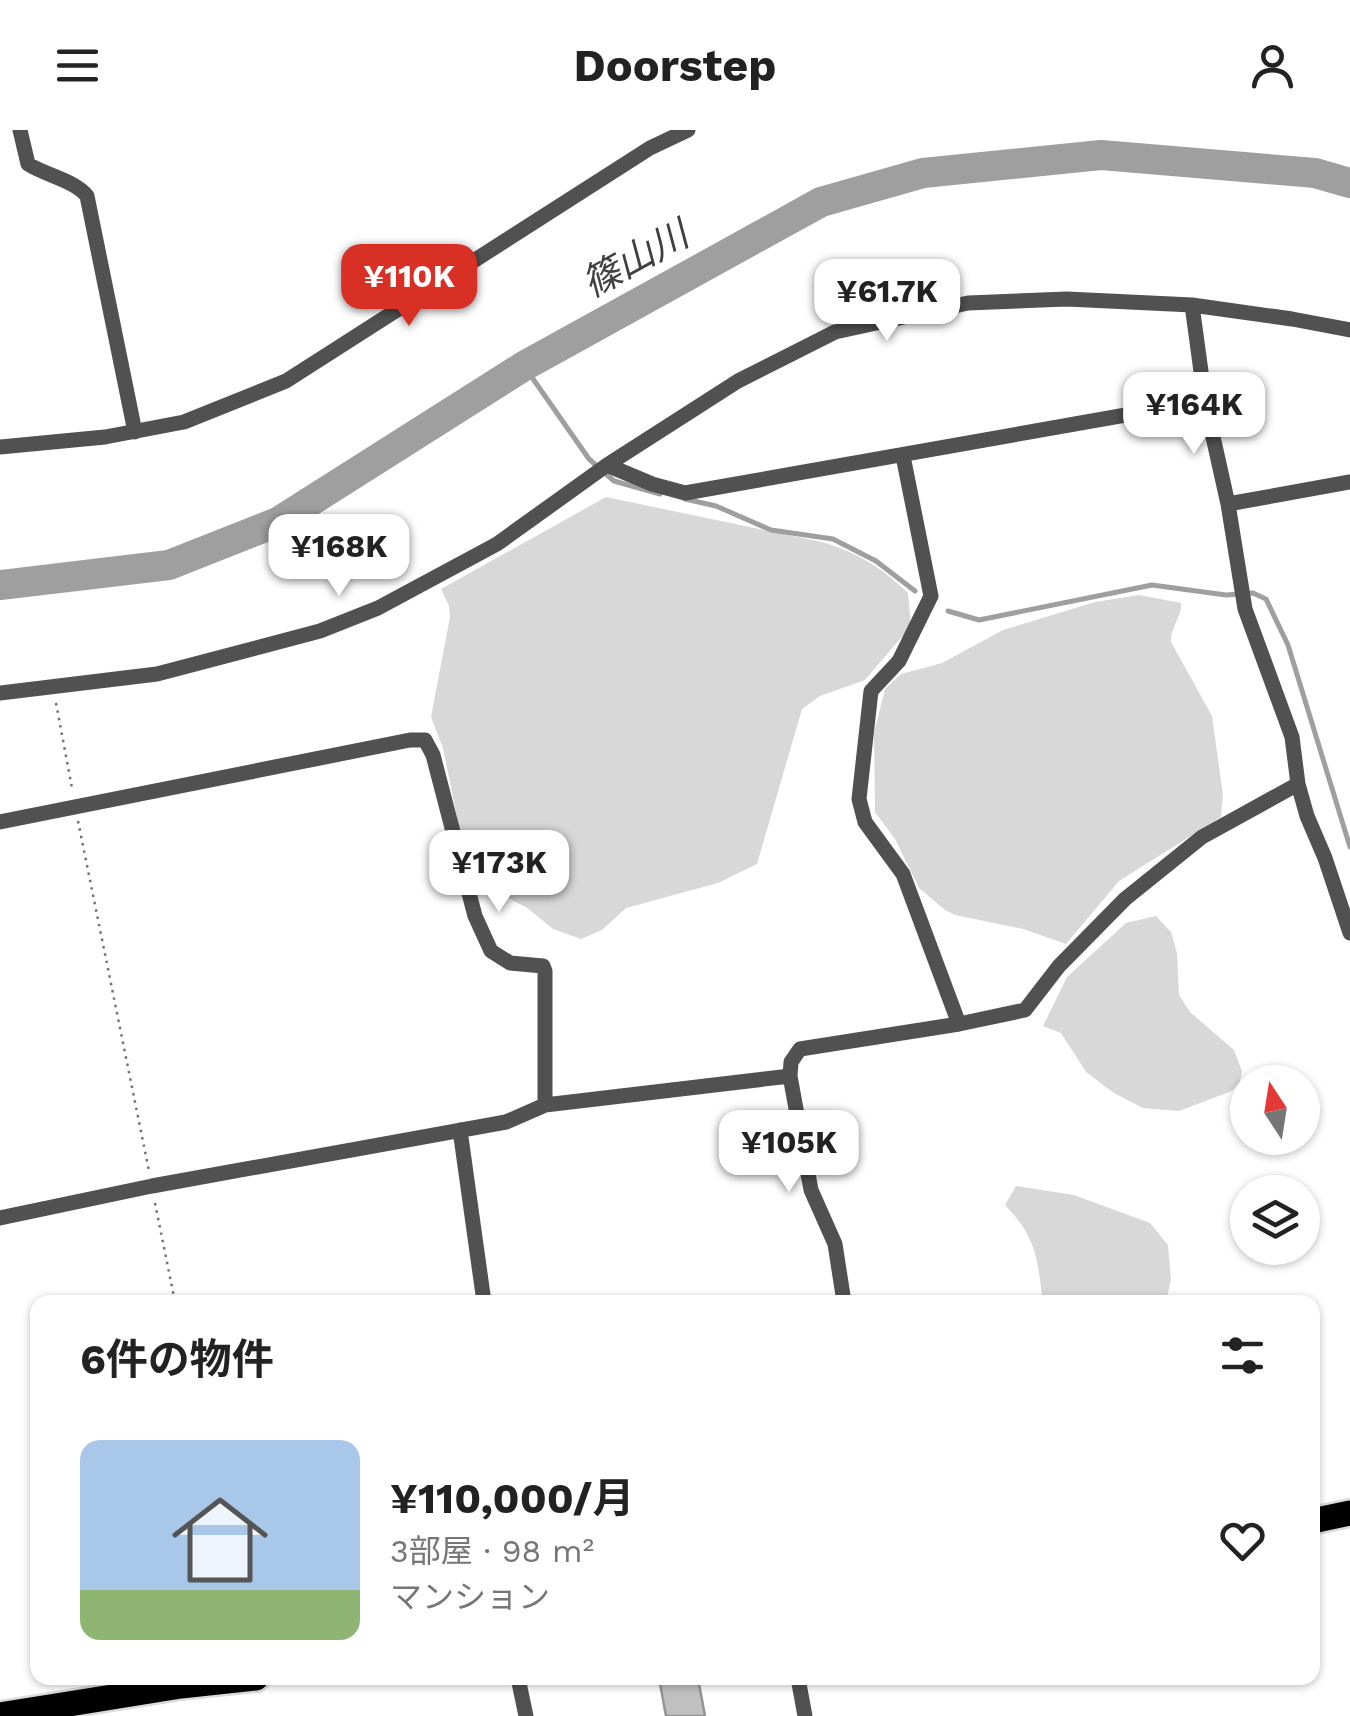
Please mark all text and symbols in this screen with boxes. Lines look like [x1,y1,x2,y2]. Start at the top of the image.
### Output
icon: menu [50,38,105,93]
icon: person [1245,38,1300,93]
text: Doorstep [573,39,777,92]
water label: 篠山川 [574,210,699,306]
pin: ¥110K [339,244,479,329]
text: ¥110K [363,257,455,295]
pin: ¥61.7K [806,259,968,344]
text: ¥61.7K [836,272,938,310]
pin: ¥164K [1124,372,1264,457]
text: ¥164K [1145,385,1243,423]
pin: ¥168K [269,514,409,599]
text: ¥168K [290,527,388,565]
pin: ¥173K [429,830,569,915]
text: ¥173K [451,843,547,881]
north arrow [1230,1065,1320,1155]
map controls [1230,1065,1320,1265]
pin: ¥105K [719,1110,859,1195]
text: ¥105K [741,1123,837,1161]
button: layers [1230,1175,1320,1265]
icon: filters [1215,1328,1270,1383]
text: 6件の物件 [80,1335,274,1384]
text: ¥110,000/月 [390,1474,634,1523]
icon: home [160,1480,280,1600]
icon: heart [1215,1513,1270,1568]
text: 3部屋 · 98 m² [390,1532,594,1570]
text: マンション [390,1578,550,1616]

